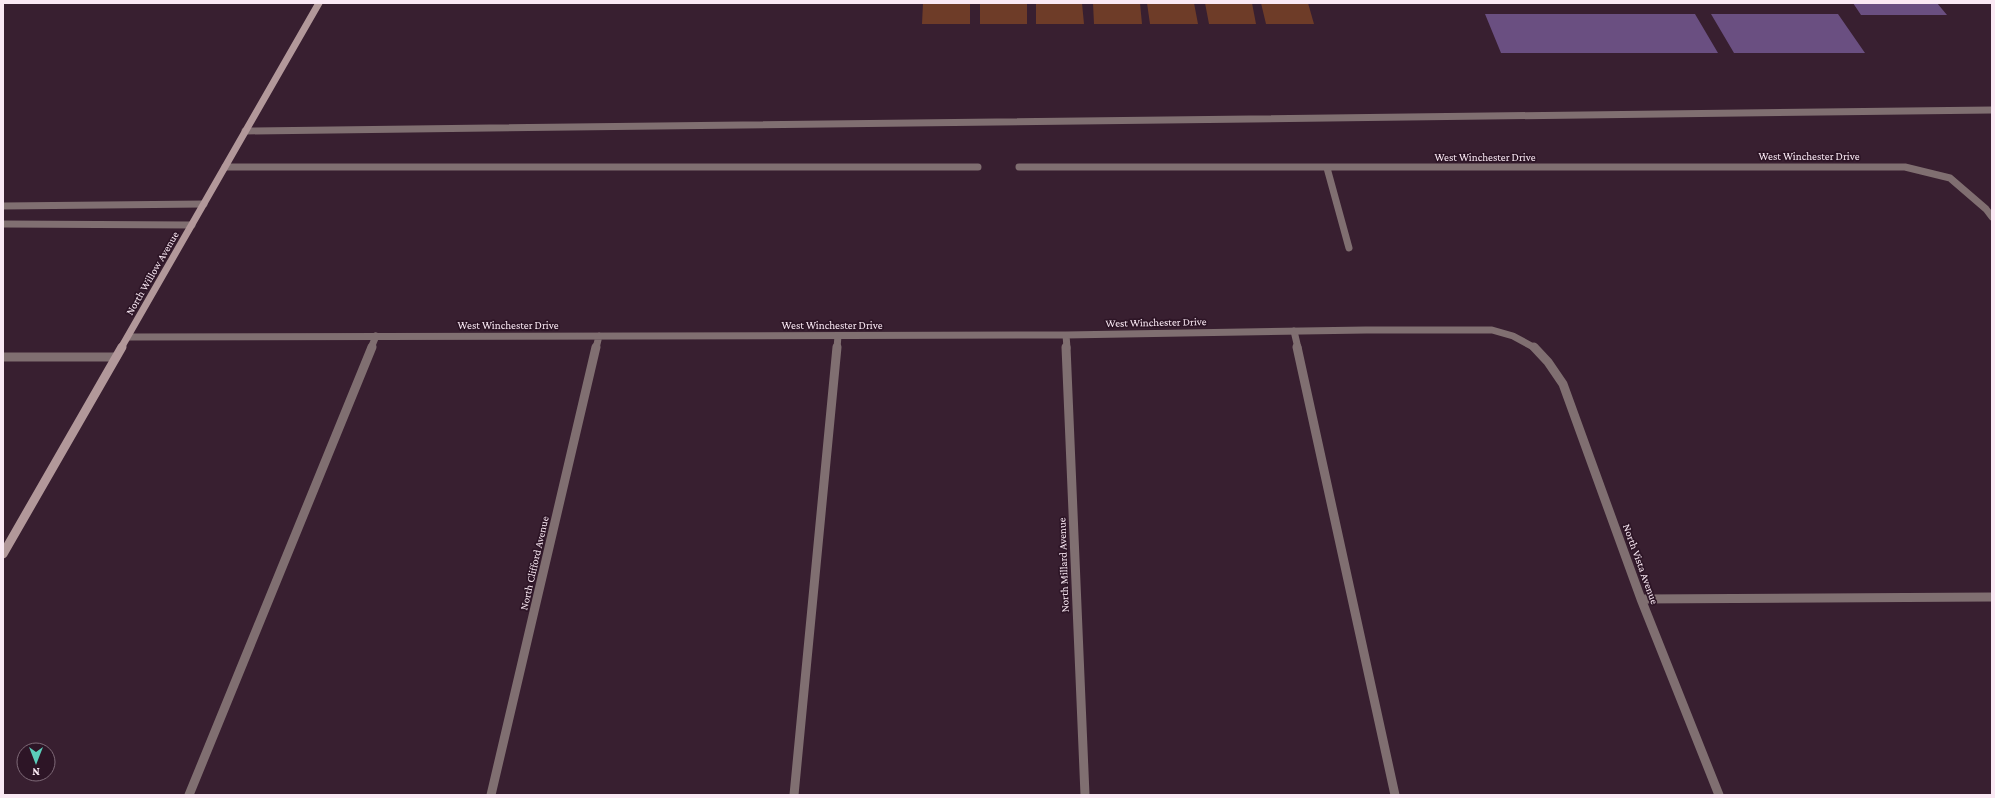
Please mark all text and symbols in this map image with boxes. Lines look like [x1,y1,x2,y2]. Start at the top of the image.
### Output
street label: West Winchester Drive [1758,150,1860,162]
street label: West Winchester Drive [1434,151,1536,163]
street label: North Willow Avenue [123,229,181,317]
street label: West Winchester Drive [1105,315,1207,329]
street label: West Winchester Drive [457,319,559,331]
street label: West Winchester Drive [781,319,883,331]
street label: North Clifford Avenue [517,515,551,611]
street label: North Millard Avenue [1055,517,1071,613]
street label: North Vista Avenue [1621,522,1661,606]
north arrow [16,742,56,782]
text: N [32,766,40,778]

